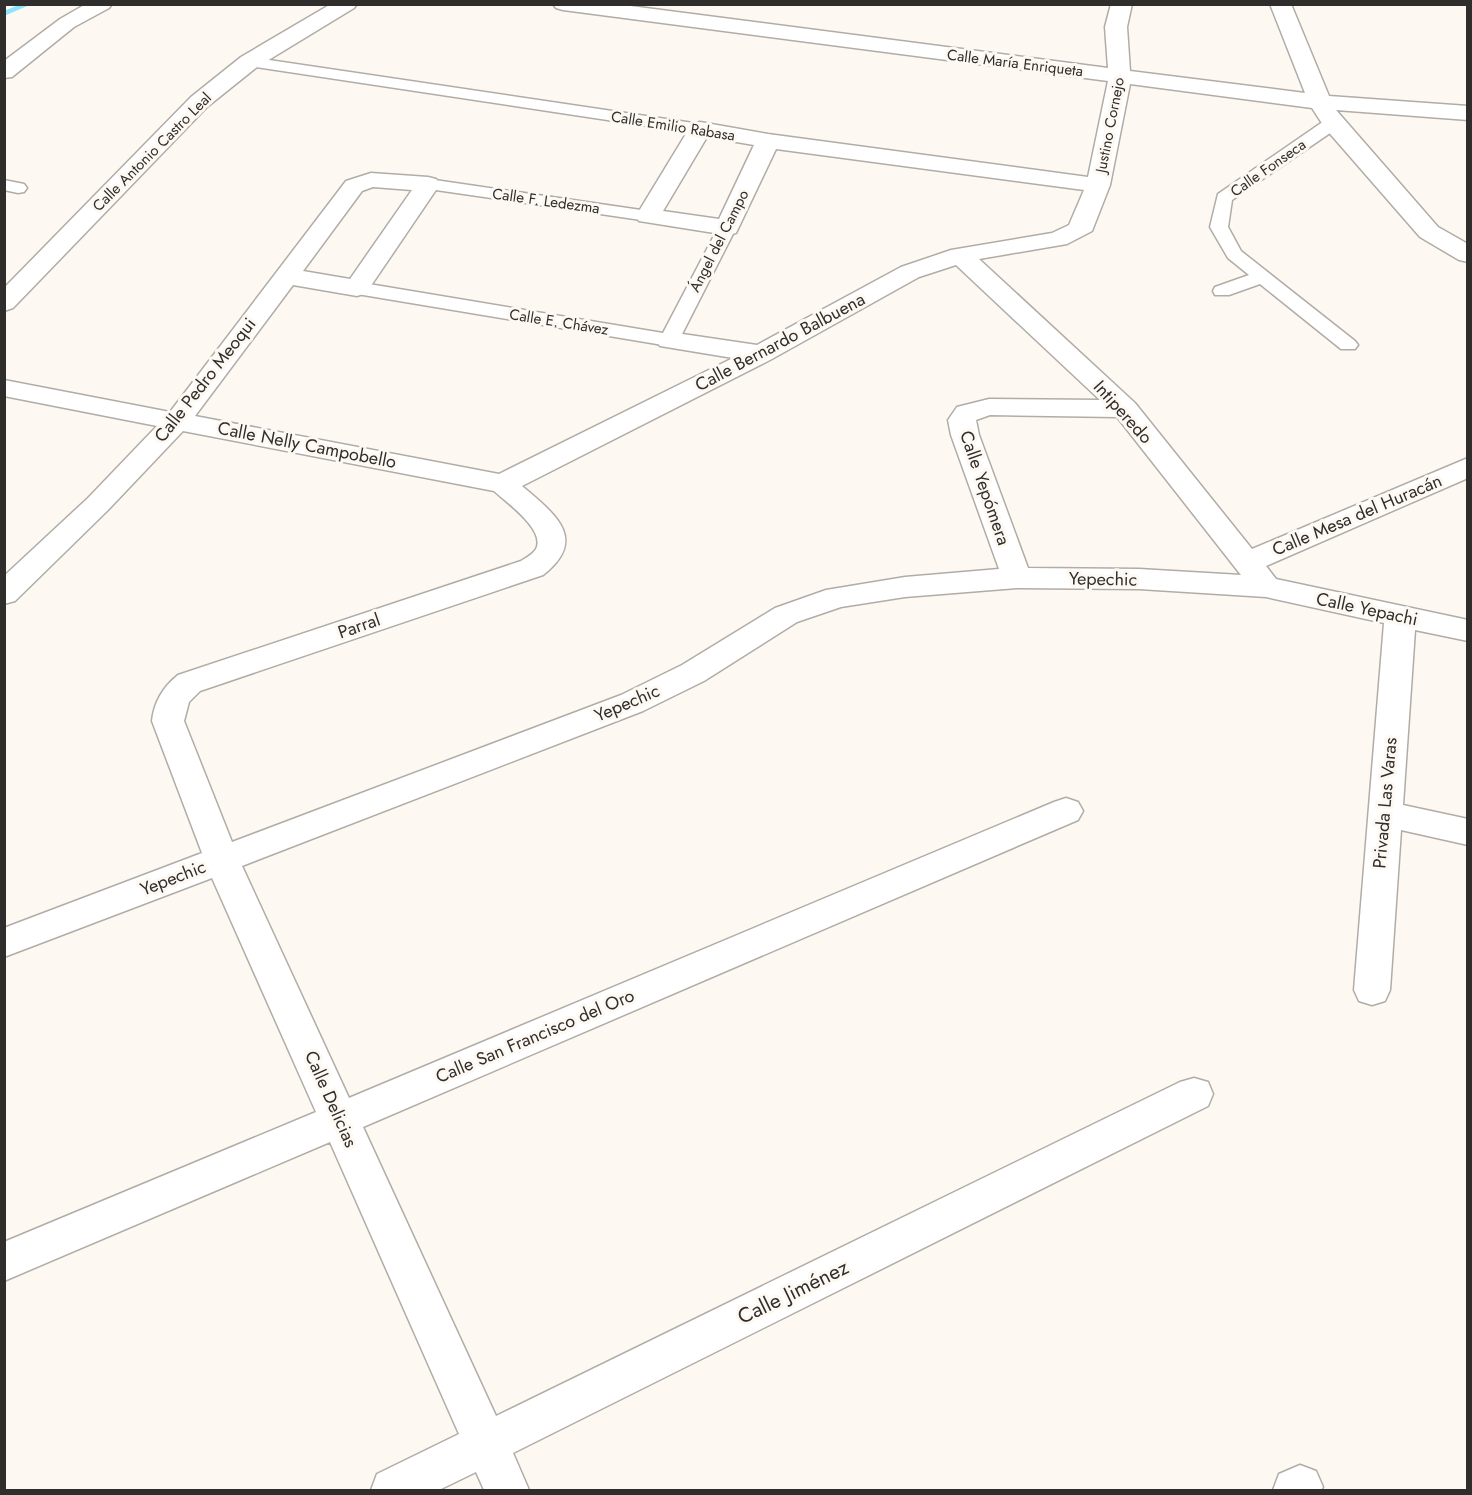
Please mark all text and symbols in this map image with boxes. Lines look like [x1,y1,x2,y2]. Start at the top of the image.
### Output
street label: Calle María Enriqueta [946,44,1084,82]
street label: Justino Cornejo [1090,75,1130,177]
street label: Calle Antonio Castro Leal [87,87,217,217]
street label: Calle Emilio Rabasa [609,105,737,147]
street label: Calle Fonseca [1226,134,1310,202]
street label: Calle F. Ledezma [491,183,601,219]
street label: Ángel del Campo [684,186,754,296]
street label: Calle Bernardo Balbuena [690,286,870,398]
street label: Calle E. Chávez [508,303,610,341]
street label: Calle Pedro Meoqui [148,312,262,448]
street label: Intiperedo [1087,374,1159,450]
street label: Calle Nelly Campobello [215,415,399,475]
street label: Calle Yepómera [953,427,1017,549]
street label: Calle Mesa del Huracán [1268,467,1446,563]
street label: Yepechic [1069,565,1137,593]
street label: Calle Yepachi [1314,586,1420,632]
street label: Parral [334,607,384,645]
street label: Yepechic [590,678,664,728]
street label: Privada Las Varas [1366,736,1404,870]
street label: Yepechic [136,854,210,902]
street label: Calle San Francisco del Oro [432,982,639,1090]
street label: Calle Delicias [298,1046,364,1152]
street label: Calle Jiménez [732,1252,854,1332]

